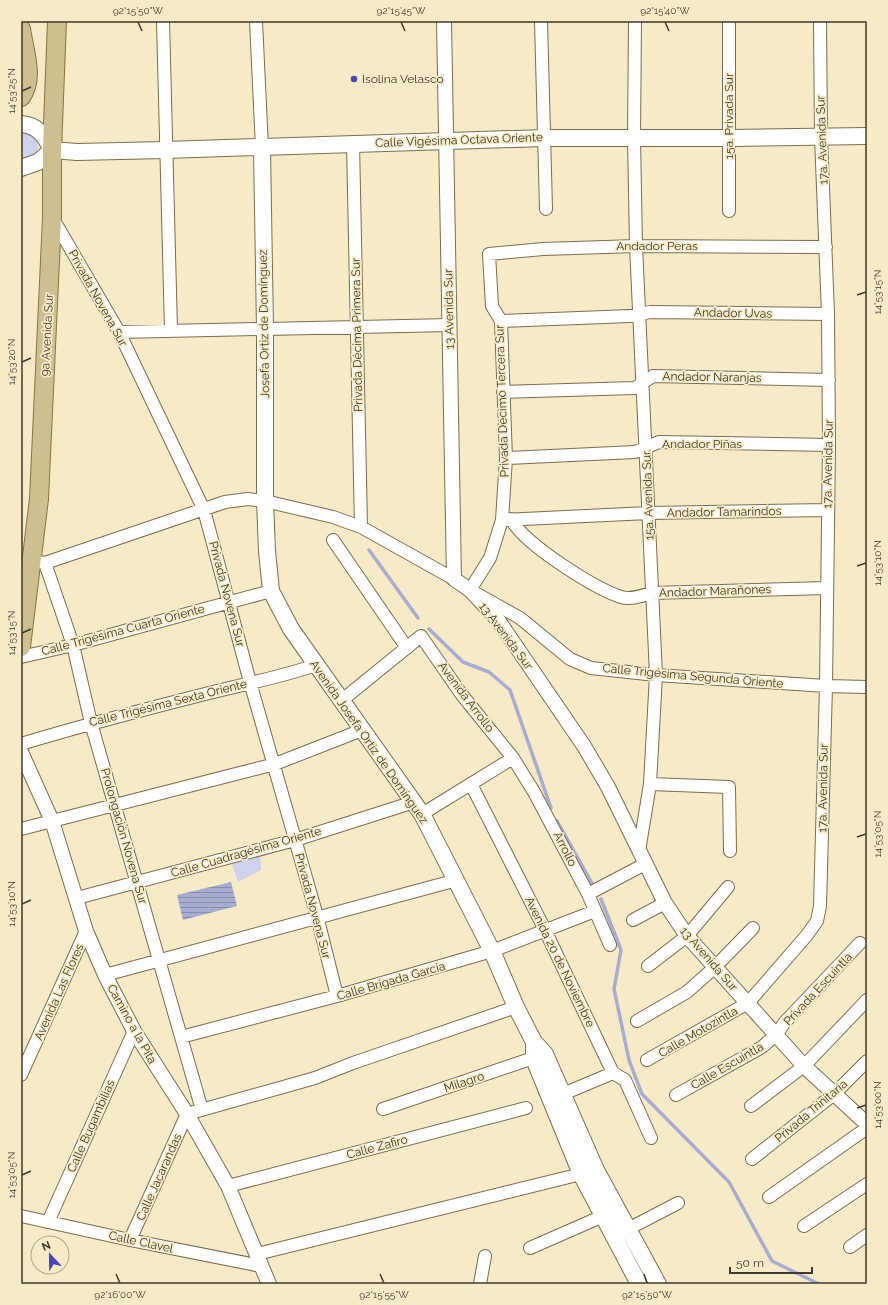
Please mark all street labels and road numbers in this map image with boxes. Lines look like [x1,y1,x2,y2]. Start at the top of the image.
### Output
street label: 15a. Privada Sur [722,72,736,159]
street label: 17a. Avenida Sur [813,94,831,185]
street label: Calle Vigésima Octava Oriente [375,130,543,150]
street label: Andador Peras [616,239,698,253]
street label: Privada Novena Sur [66,247,131,350]
street label: Josefa Ortiz de Domínguez [256,249,272,399]
street label: Privada Décima Primera Sur [349,257,365,412]
street label: 13 Avenida Sur [441,268,457,349]
street label: 9a Avenida Sur [38,293,56,377]
street label: Andador Uvas [694,305,772,321]
street label: Privada Décimo Tercera Sur [492,324,512,478]
street label: Andador Naranjas [662,369,762,385]
street label: 17a. Avenida Sur [820,418,836,509]
street label: Andador Piñas [662,437,742,451]
street label: 15a. Avenida Sur. [639,450,657,540]
street label: Andador Tamarindos [667,504,782,520]
street label: Privada Novena Sur [206,540,248,649]
street label: Andador Marañones [659,582,772,600]
street label: 13 Avenida Sur [476,600,536,673]
street label: Calle Trigésima Cuarta Oriente [40,601,206,659]
street label: Avenida Josefa Ortiz de Domínguez [307,657,431,827]
street label: Avenida Arrollo [435,659,497,735]
street label: Calle Trigésima Segunda Oriente [602,661,784,691]
street label: Calle Trigésima Sexta Oriente [88,677,248,729]
street label: 17a. Avenida Sur [815,742,831,833]
street label: Prolongación Novena Sur [98,766,150,906]
street label: Calle Cuadragésima Oriente [169,824,323,880]
street label: Arrollo [550,829,580,869]
street label: Privada Novena Sur [292,852,334,961]
street label: Avenida 20 de Noviembre [522,894,598,1030]
street label: 13 Avenida Sur [677,924,741,995]
street label: Avenida Las Flores [31,941,87,1043]
street label: Privada Escuintla [781,950,855,1028]
street label: Calle Brigada García [335,959,447,1003]
street label: Camino a la Pita [104,982,160,1066]
street label: Calle Motozintla [656,1004,740,1060]
street label: Calle Escuintla [688,1040,766,1092]
street label: Milagro [442,1069,486,1095]
street label: Calle Bugambilias [64,1077,118,1174]
street label: Privada Trinitaria [772,1077,850,1145]
street label: Calle Jacarandas [133,1131,185,1223]
street label: Calle Zafiro [345,1132,409,1162]
street label: Calle Clavel [107,1228,175,1256]

